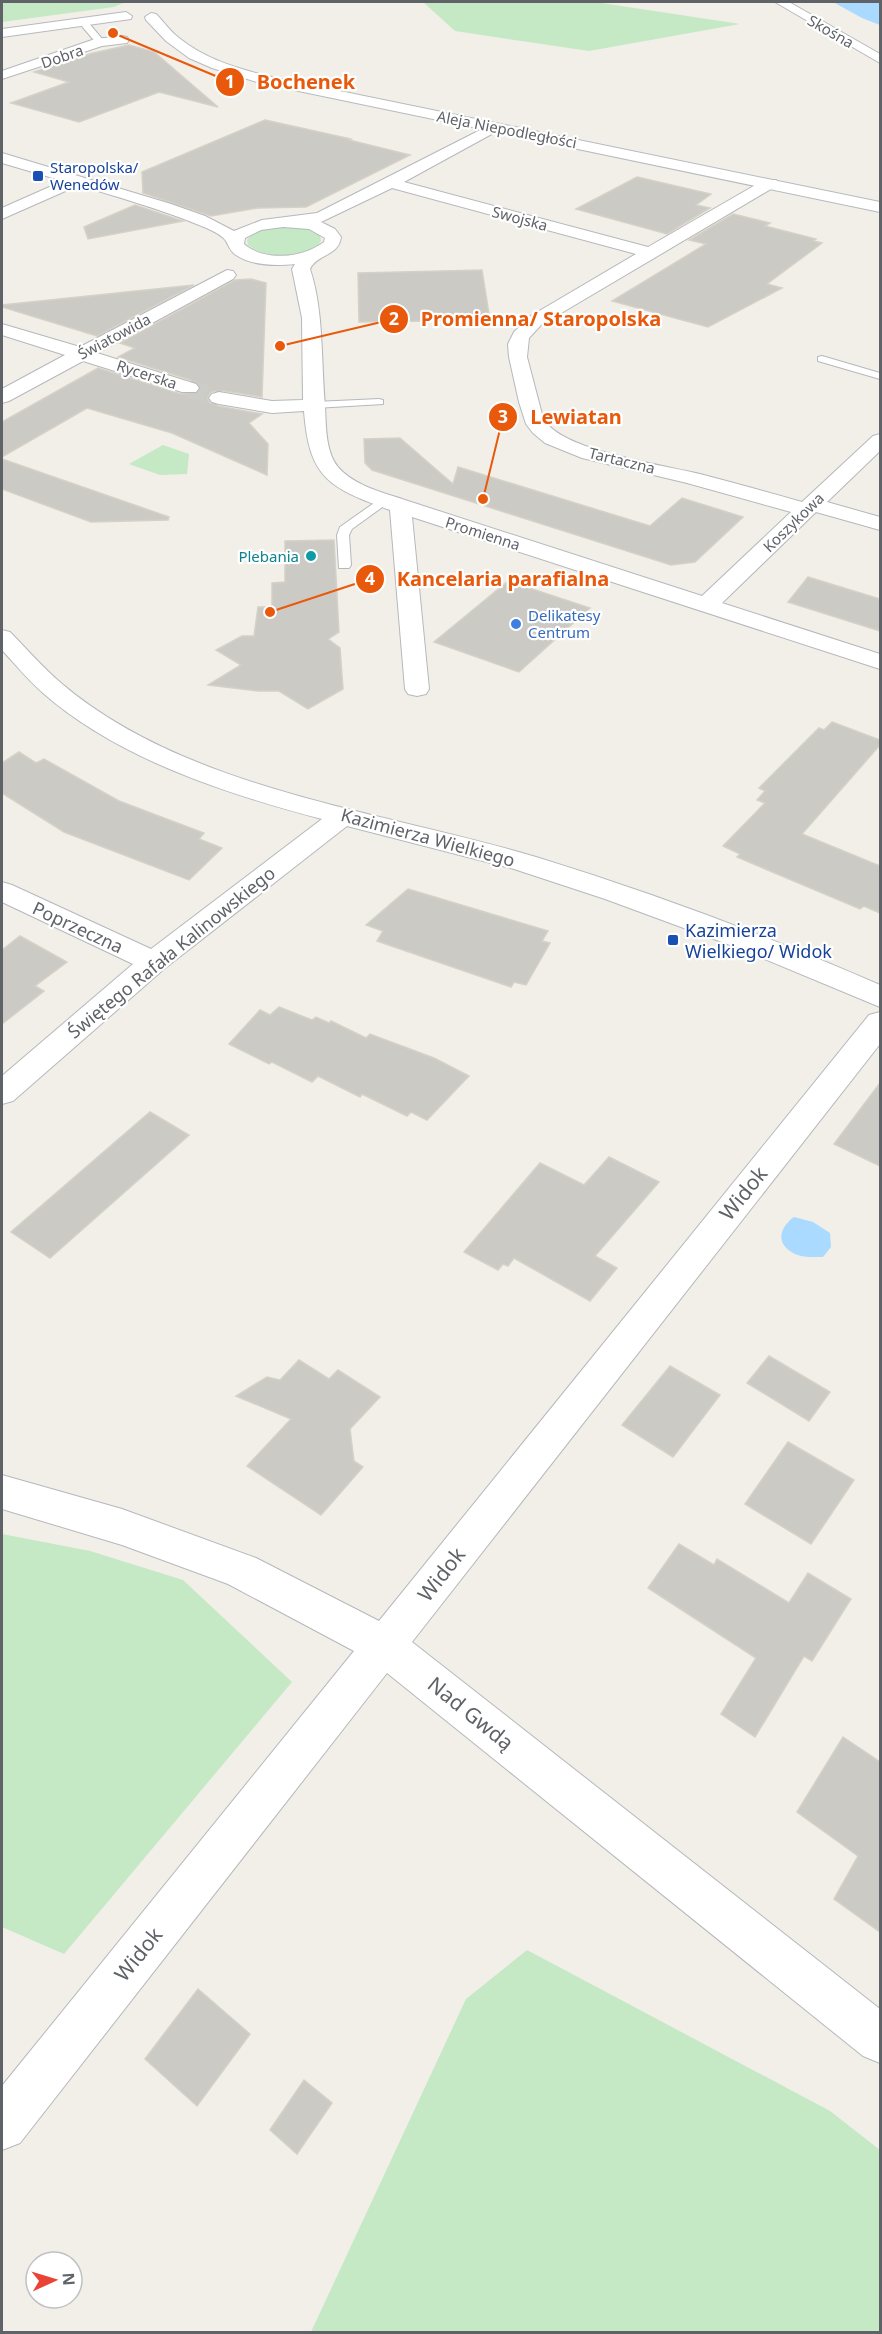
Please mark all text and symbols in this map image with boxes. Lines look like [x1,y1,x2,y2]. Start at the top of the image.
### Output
street label: Skośna [804,10,858,52]
street label: Dobra [38,39,86,73]
callout: Bochenek [215,63,368,101]
text: Bochenek [257,68,356,95]
text: 1 [225,69,235,93]
street label: Aleja Niepodległości [435,106,579,152]
place label: Staropolska/ Wenedów [50,157,139,194]
marker: Staropolska/ Wenedów [31,169,45,183]
street label: Swojska [490,201,550,235]
callout: Promienna/ Staropolska [379,300,674,338]
text: Promienna/ Staropolska [421,305,661,332]
text: 2 [389,306,399,330]
street label: Światowida [74,308,154,364]
street label: Rycerska [114,355,180,393]
callout: Lewiatan [488,398,634,436]
text: Lewiatan [530,403,622,430]
text: 3 [498,404,508,428]
street label: Tartaczna [587,442,657,478]
street label: Koszykowa [758,488,828,556]
street label: Promienna [443,512,523,554]
place label: Plebania [238,546,299,566]
marker: Plebania [304,549,318,563]
callout: Kancelaria parafialna [355,560,621,598]
text: Kancelaria parafialna [397,565,609,592]
text: 4 [365,566,375,590]
place label: Delikatesy Centrum [528,605,601,642]
marker: Delikatesy Centrum [509,617,523,631]
street label: Kazimierza Wielkiego [338,802,518,872]
street label: Świętego Rafała Kalinowskiego [62,861,280,1043]
street label: Poprzeczna [29,896,127,958]
place label: Kazimierza Wielkiego/ Widok [685,918,832,963]
marker: Kazimierza Wielkiego/ Widok [666,933,680,947]
street label: Widok [713,1160,774,1226]
street label: Widok [411,1540,472,1607]
street label: Nad Gwdą [422,1670,520,1756]
street label: Widok [108,1921,169,1987]
north arrow [24,2250,84,2310]
text: N [58,2272,80,2286]

